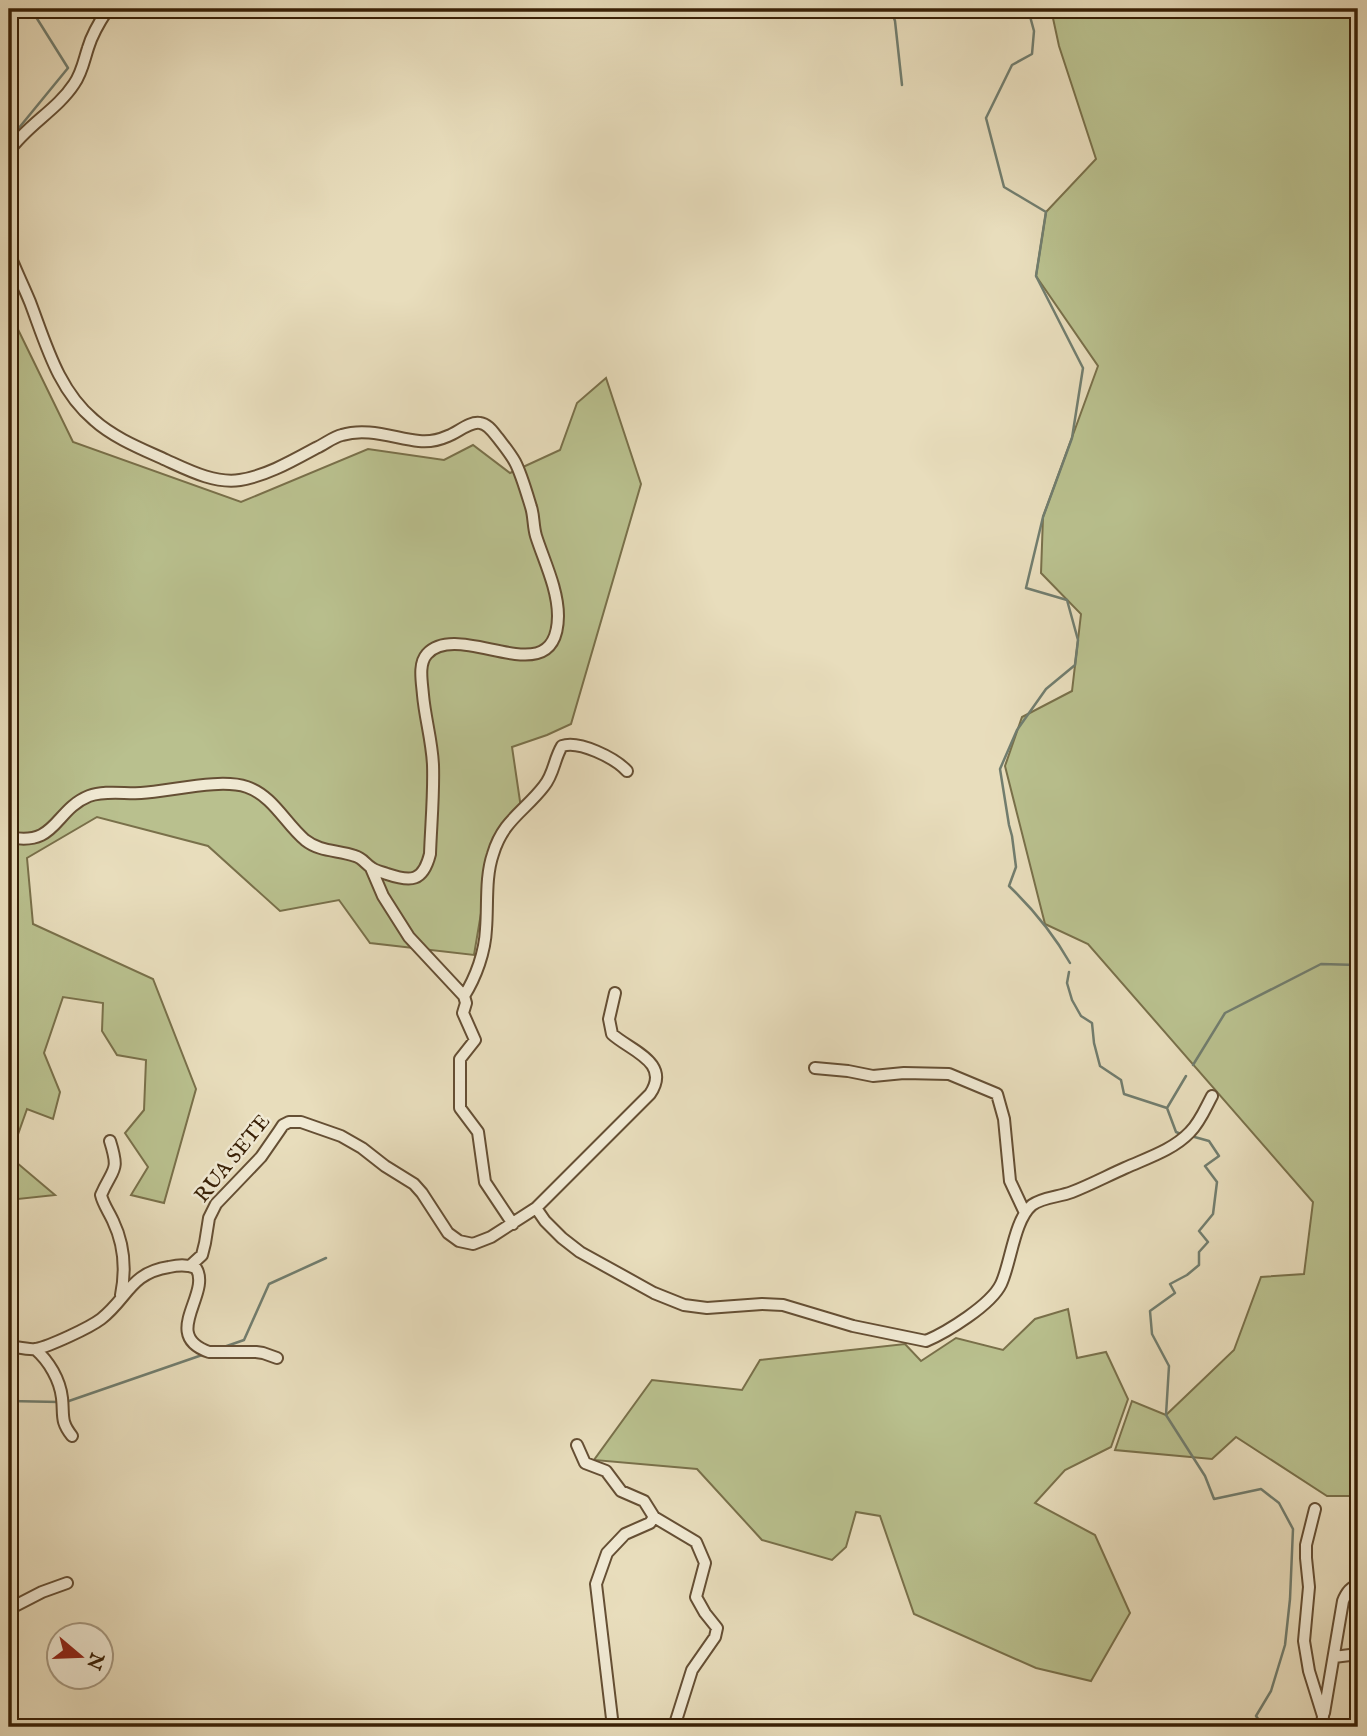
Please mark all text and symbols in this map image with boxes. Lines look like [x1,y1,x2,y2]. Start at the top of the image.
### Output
street label: RUA SETE [189,1109,277,1209]
north arrow [46,1620,116,1690]
text: N [80,1648,109,1673]

